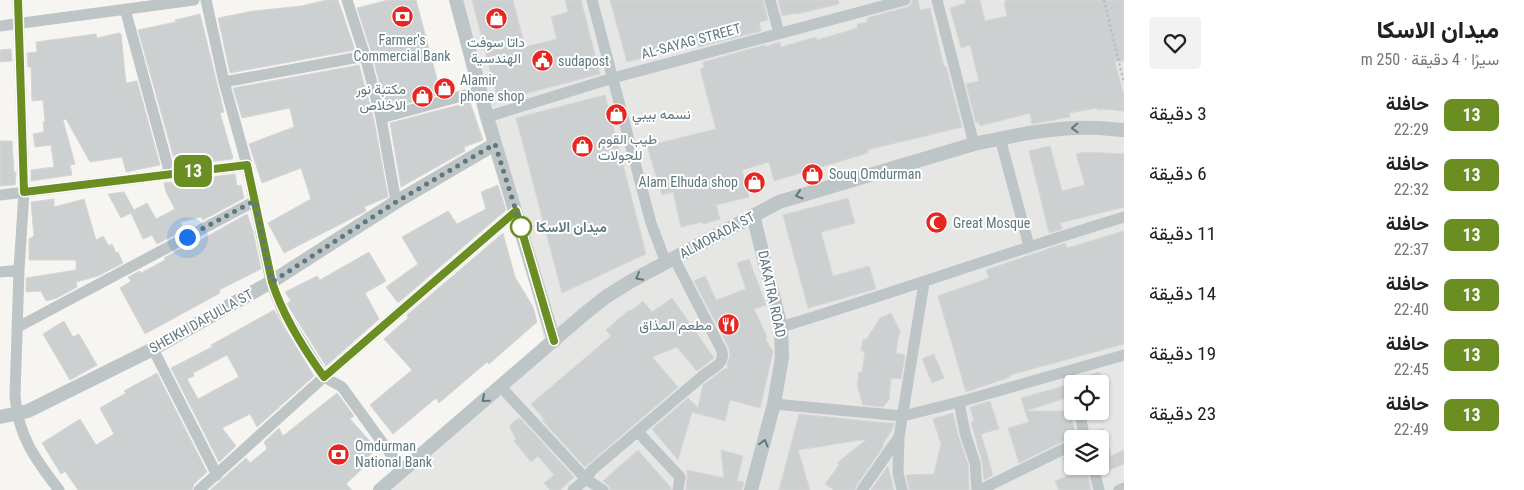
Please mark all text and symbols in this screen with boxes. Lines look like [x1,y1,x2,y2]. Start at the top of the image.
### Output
bank icon: Farmer's Commercial Bank [390,5,414,29]
shop icon: داتا سوفت الهندسية [484,7,508,31]
text: ميدان الاسكا [1377,16,1499,44]
button: heart [1149,17,1201,69]
street label: AL-SAYAG STREET [639,20,743,62]
place label: Farmer's Commercial Bank [354,32,451,64]
place label: داتا سوفت الهندسية [467,34,525,67]
public building icon: sudapost [530,49,554,73]
text: سيرًا · 4 دقيقة · 250 m [1361,50,1499,69]
place label: sudapost [558,53,609,69]
place label: Alamir phone shop [460,72,524,104]
shop icon: Alamir phone shop [432,76,456,100]
place label: مكتبة نور الاخلاص [355,81,406,114]
shop icon: مكتبة نور الاخلاص [410,85,434,109]
text: حافلة [1386,92,1429,115]
shop icon: نسمه بيبي [604,102,628,126]
text: 3 دقيقة [1149,102,1207,125]
text: 13 [1462,104,1481,125]
place label: نسمه بيبي [632,106,691,126]
text: 22:29 [1394,120,1429,139]
one-way arrow [1071,123,1079,134]
place label: طيب القوم للجولات [598,131,657,164]
shop icon: طيب القوم للجولات [570,135,594,159]
text: حافلة [1386,152,1429,175]
line badge: 13 [170,155,216,187]
text: 13 [184,160,202,181]
shop icon: Souq Omdurman [801,162,825,186]
text: 6 دقيقة [1149,162,1207,185]
text: 13 [1462,164,1481,185]
place label: Souq Omdurman [829,166,921,182]
shop icon: Alam Elhuda shop [742,170,766,194]
place label: Alam Elhuda shop [639,174,738,190]
text: 22:32 [1394,180,1429,199]
one-way arrow [795,189,804,199]
street label: ALMORADA ST [677,208,757,262]
mosque icon: Great Mosque [925,211,949,235]
text: حافلة [1386,212,1429,235]
place label: Great Mosque [953,215,1031,231]
marker: ميدان الاسكا [510,216,532,238]
place label: ميدان الاسكا [536,219,607,236]
text: 11 دقيقة [1149,222,1216,245]
text: 13 [1462,224,1481,245]
your location [175,225,200,250]
text: 22:37 [1394,240,1429,259]
street label: DAKATRA ROAD [755,249,789,339]
one-way arrow [635,271,644,281]
text: حافلة [1386,272,1429,295]
text: 14 دقيقة [1149,282,1216,305]
text: 13 [1462,284,1481,305]
street label: SHEIKH DAFULLA ST [147,286,255,356]
text: 22:40 [1394,300,1429,319]
restaurant icon: مطعم المذاق [716,313,740,337]
place label: مطعم المذاق [639,317,712,334]
text: حافلة [1386,332,1429,355]
text: 19 دقيقة [1149,342,1216,365]
text: 13 [1462,344,1481,365]
text: 22:45 [1394,360,1429,379]
map controls [1064,375,1109,475]
button: locate [1064,375,1109,420]
text: حافلة [1386,392,1429,415]
one-way arrow [481,394,490,403]
text: 23 دقيقة [1149,402,1216,425]
text: 13 [1462,404,1481,425]
text: 22:49 [1394,420,1429,439]
button: layers [1064,430,1109,475]
place label: Omdurman National Bank [355,438,433,470]
one-way arrow [758,439,768,448]
bank icon: Omdurman National Bank [327,442,351,466]

